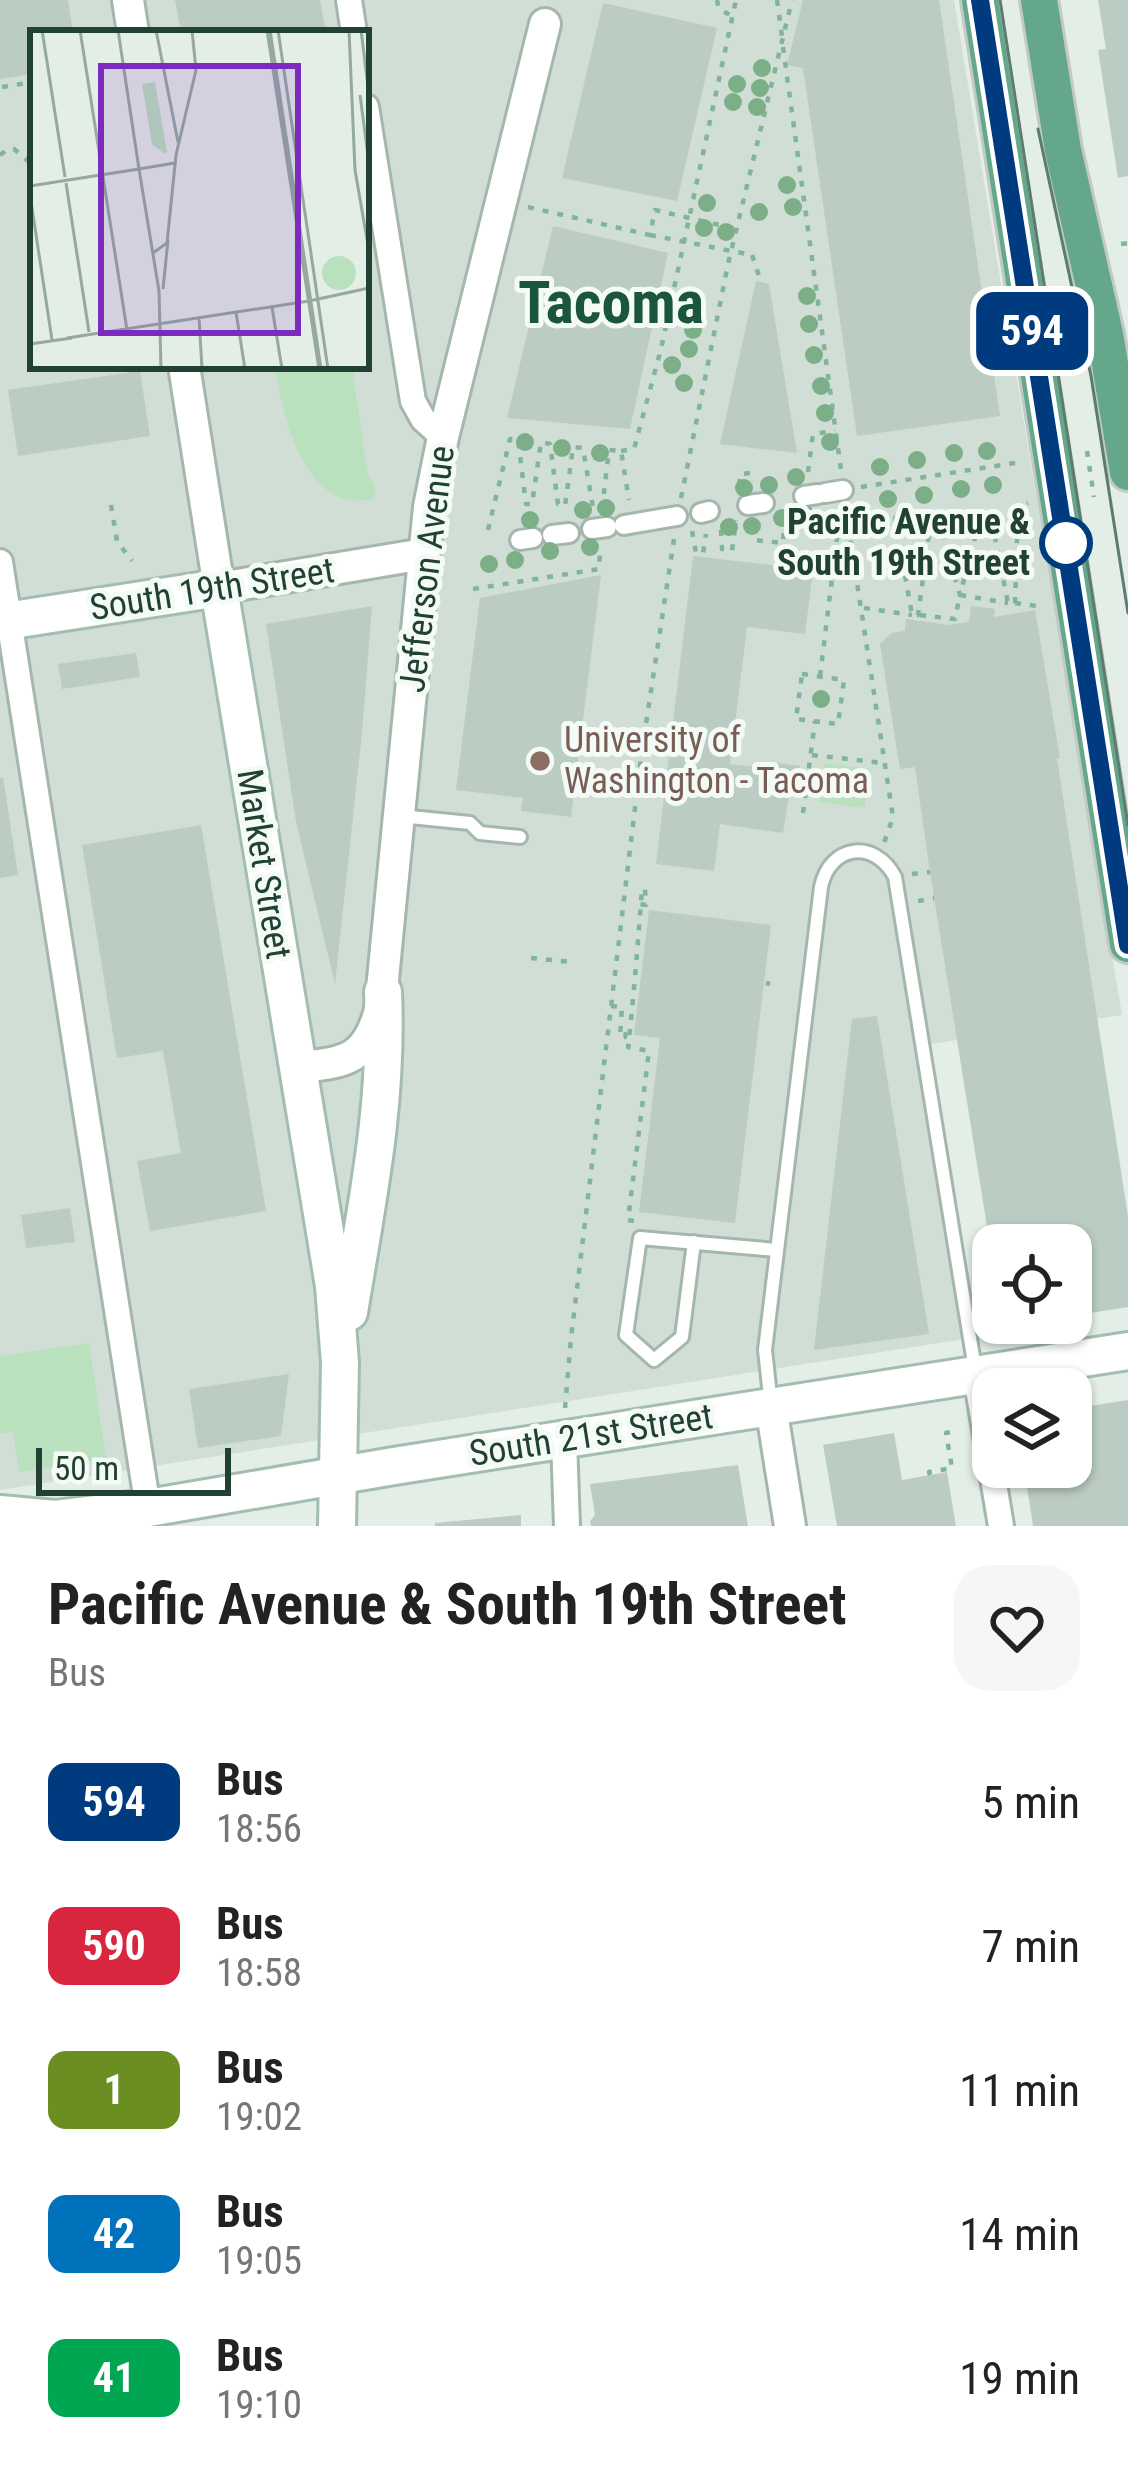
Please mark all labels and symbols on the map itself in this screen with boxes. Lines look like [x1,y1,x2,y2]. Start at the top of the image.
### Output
inset map [30,30,369,369]
district label: Tacoma [518,267,704,338]
line badge: 594 [963,292,1101,370]
street label: Jefferson Avenue [391,443,463,695]
place label: Pacific Avenue & South 19th Street [777,501,1030,584]
marker: Pacific Avenue & South 19th Street [1041,518,1091,568]
street label: South 19th Street [87,549,337,629]
place label: University of Washington - Tacoma [564,719,869,802]
marker: University of Washington - Tacoma [527,748,553,774]
street label: Market Street [228,766,300,962]
street label: South 21st Street [466,1395,716,1475]
scale bar [36,1442,231,1495]

